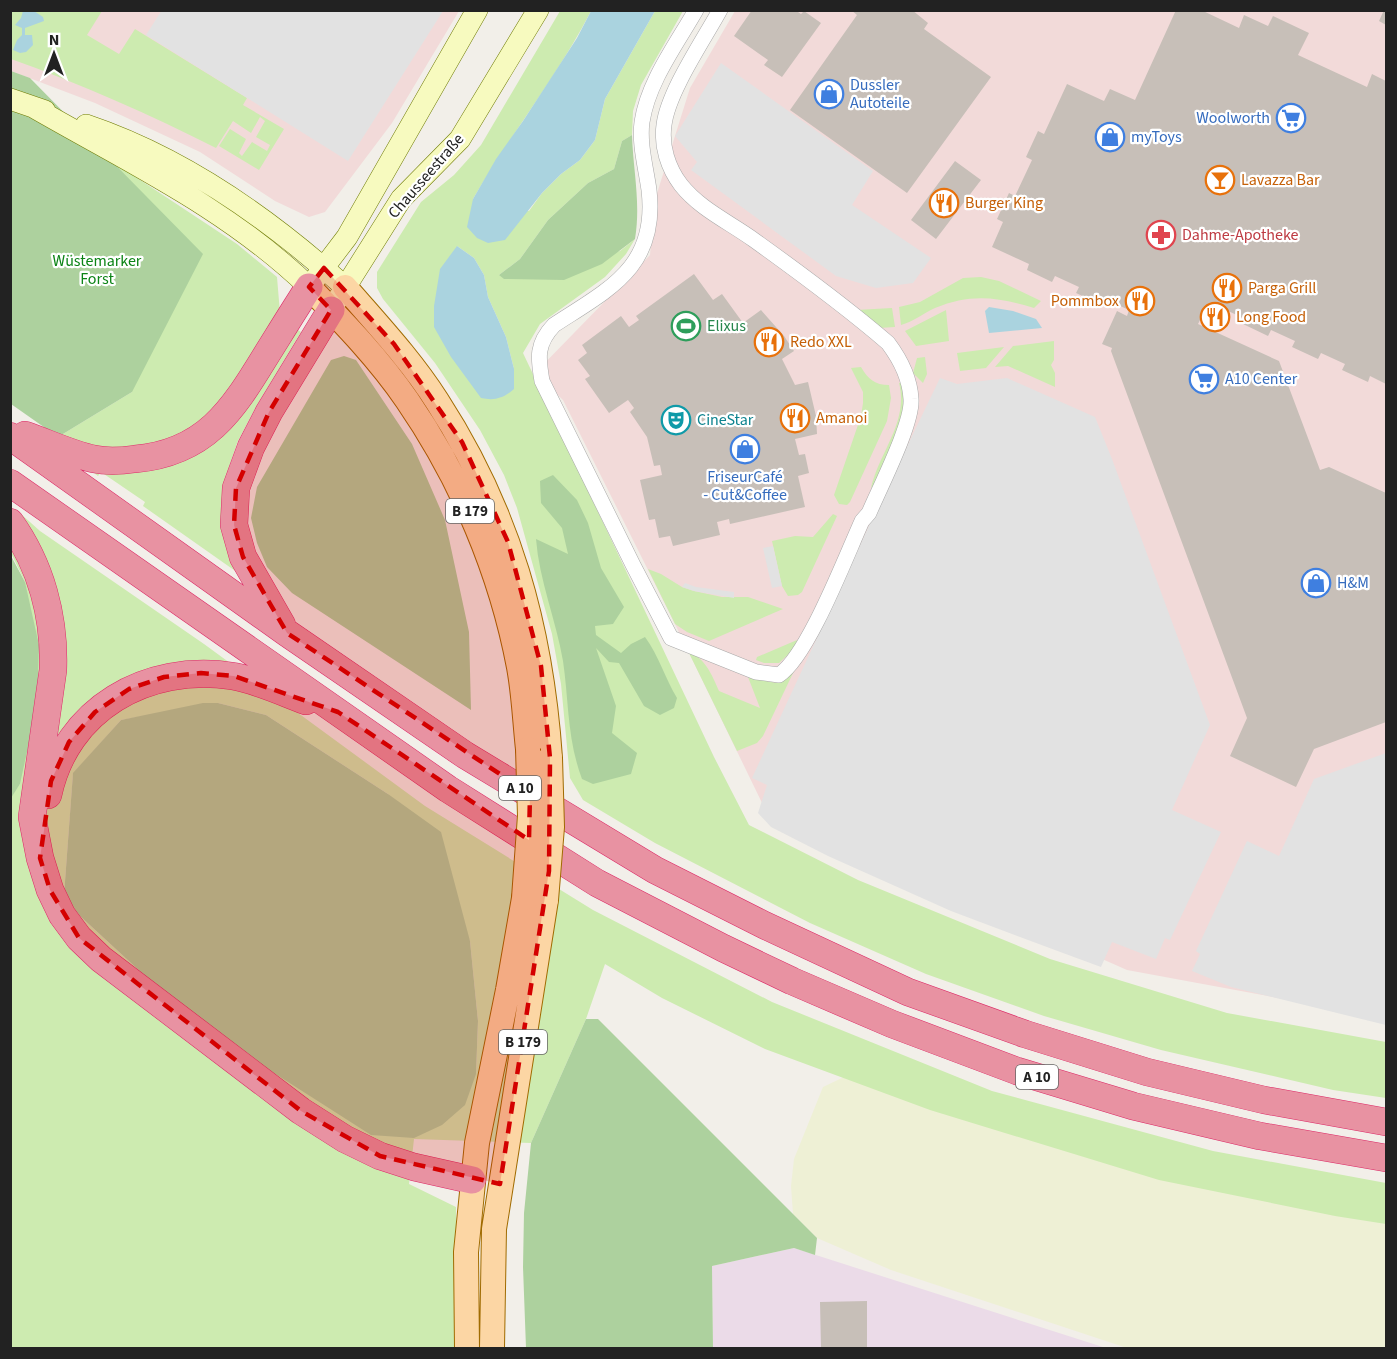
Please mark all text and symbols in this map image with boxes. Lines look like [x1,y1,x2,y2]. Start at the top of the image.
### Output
north arrow [24,24,84,84]
text: N [49,29,59,51]
place label: Dussler Autoteile [850,74,910,114]
shop icon: Dussler Autoteile [813,78,845,110]
supermarket icon: Woolworth [1275,102,1307,134]
place label: Woolworth [1196,107,1270,129]
shop icon: myToys [1094,121,1126,153]
place label: myToys [1131,126,1182,148]
street label: Chausseestraße [383,129,469,223]
bar icon: Lavazza Bar [1204,164,1236,196]
place label: Lavazza Bar [1241,169,1320,191]
restaurant icon: Burger King [928,187,960,219]
place label: Burger King [965,192,1043,214]
pharmacy icon: Dahme-Apotheke [1145,219,1177,251]
place label: Dahme-Apotheke [1182,224,1299,246]
park label: Wüstemarker Forst [53,250,142,290]
restaurant icon: Parga Grill [1211,272,1243,304]
place label: Parga Grill [1248,277,1316,299]
restaurant icon: Pommbox [1124,285,1156,317]
place label: Pommbox [1051,290,1119,312]
restaurant icon: Long Food [1199,301,1231,333]
place label: Long Food [1236,306,1306,328]
sports icon: Elixus [670,310,702,342]
place label: Elixus [707,315,746,337]
restaurant icon: Redo XXL [753,326,785,358]
place label: Redo XXL [790,331,852,353]
supermarket icon: A10 Center [1188,363,1220,395]
place label: A10 Center [1225,368,1298,390]
restaurant icon: Amanoi [779,402,811,434]
theatre icon: CineStar [660,404,692,436]
place label: Amanoi [816,407,867,429]
place label: CineStar [697,409,754,431]
shop icon: FriseurCafé - Cut&Coffee [729,433,761,465]
place label: FriseurCafé - Cut&Coffee [703,466,787,506]
road number: B 179 [446,499,494,523]
shop icon: H&M [1300,567,1332,599]
place label: H&M [1337,572,1369,594]
road number: A 10 [499,776,541,800]
road number: B 179 [499,1030,547,1054]
road number: A 10 [1016,1065,1058,1089]

